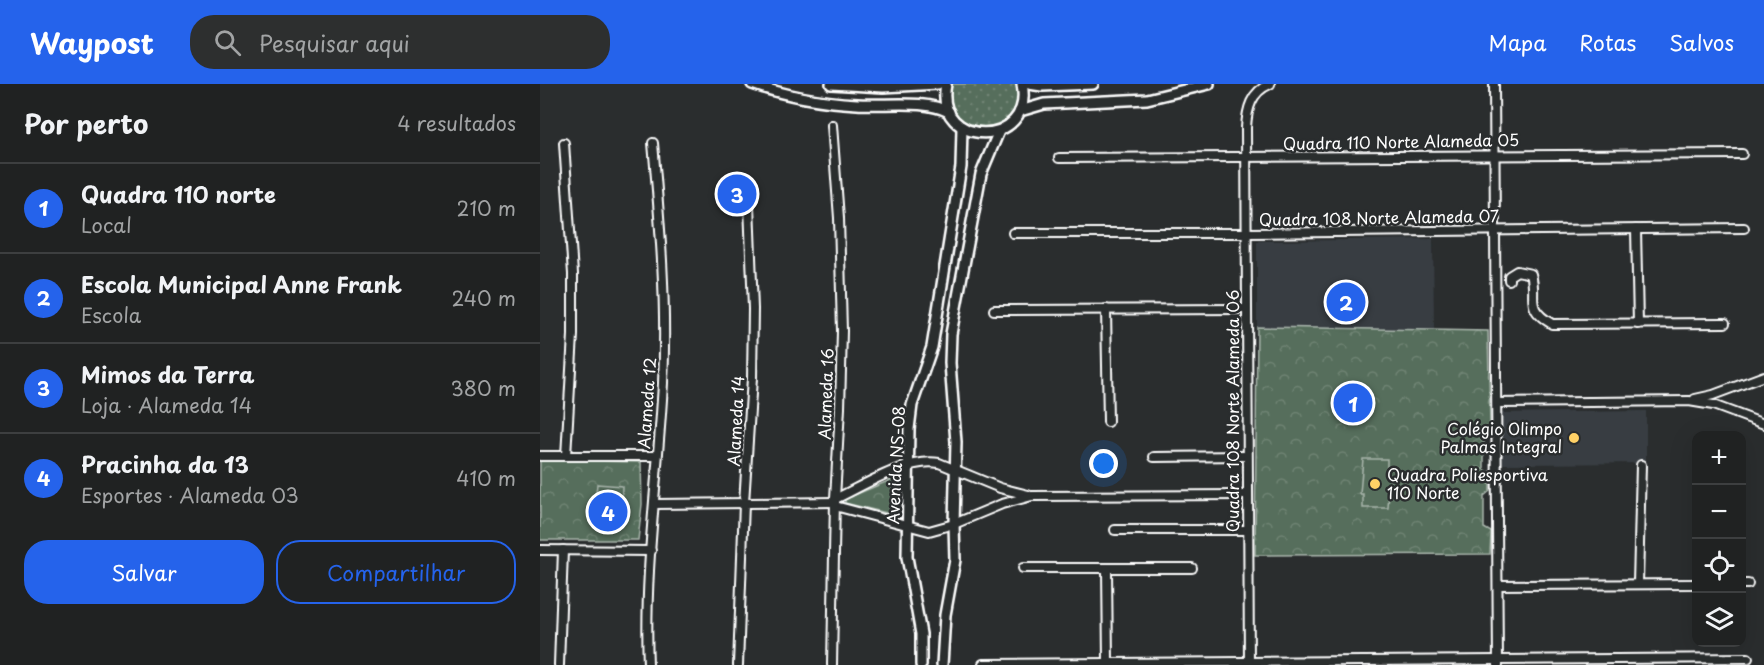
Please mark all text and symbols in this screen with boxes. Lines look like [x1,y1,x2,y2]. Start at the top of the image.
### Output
search box [190,15,610,69]
text: Waypost [30,21,154,64]
icon: search [211,26,244,59]
text: Pesquisar aqui [259,26,410,59]
text: Mapa [1489,26,1546,58]
text: Rotas [1579,26,1636,58]
text: Salvos [1669,26,1734,58]
text: Por perto [24,104,148,143]
text: 4 resultados [398,108,516,138]
street label: Quadra 110 Norte Alameda 05 [1283,127,1519,155]
pin: 3 [718,172,756,216]
text: Quadra 110 norte [81,177,276,210]
text: 1 [39,193,48,223]
text: 210 m [457,193,516,223]
street label: Quadra 108 Norte Alameda 07 [1259,203,1499,231]
text: Local [81,210,132,240]
text: Escola Municipal Anne Frank [81,267,402,300]
pin: 2 [1326,280,1366,324]
text: 2 [36,283,51,313]
text: 240 m [451,283,516,313]
street label: Quadra 108 Norte Alameda 06 [1220,290,1244,532]
text: Escola [81,300,141,330]
street label: Alameda 16 [811,348,839,440]
street label: Alameda 12 [631,356,661,450]
text: Mimos da Terra [81,357,254,390]
text: 3 [37,373,50,403]
text: 380 m [450,373,516,403]
street label: Alameda 14 [721,375,749,467]
pin: 1 [1334,380,1372,426]
text: Loja · Alameda 14 [81,390,252,420]
street label: Avenida NS-08 [880,405,910,525]
place label: Colégio Olimpo Palmas Integral [1441,416,1562,458]
marker: Colégio Olimpo Palmas Integral [1567,431,1581,445]
map controls [1692,431,1746,647]
button: + [1692,431,1746,485]
text: Pracinha da 13 [81,447,249,480]
your location [1089,449,1118,478]
place label: Quadra Poliesportiva 110 Norte [1387,462,1548,504]
text: 4 [37,463,50,493]
text: 410 m [456,463,516,493]
marker: Quadra Poliesportiva 110 Norte [1368,477,1382,491]
text: Esportes · Alameda 03 [81,480,299,510]
button: − [1692,485,1746,539]
pin: 4 [588,490,628,534]
button: locate [1692,539,1746,593]
button: Salvar [24,540,264,604]
button: Compartilhar [276,540,516,604]
button: layers [1692,593,1746,647]

